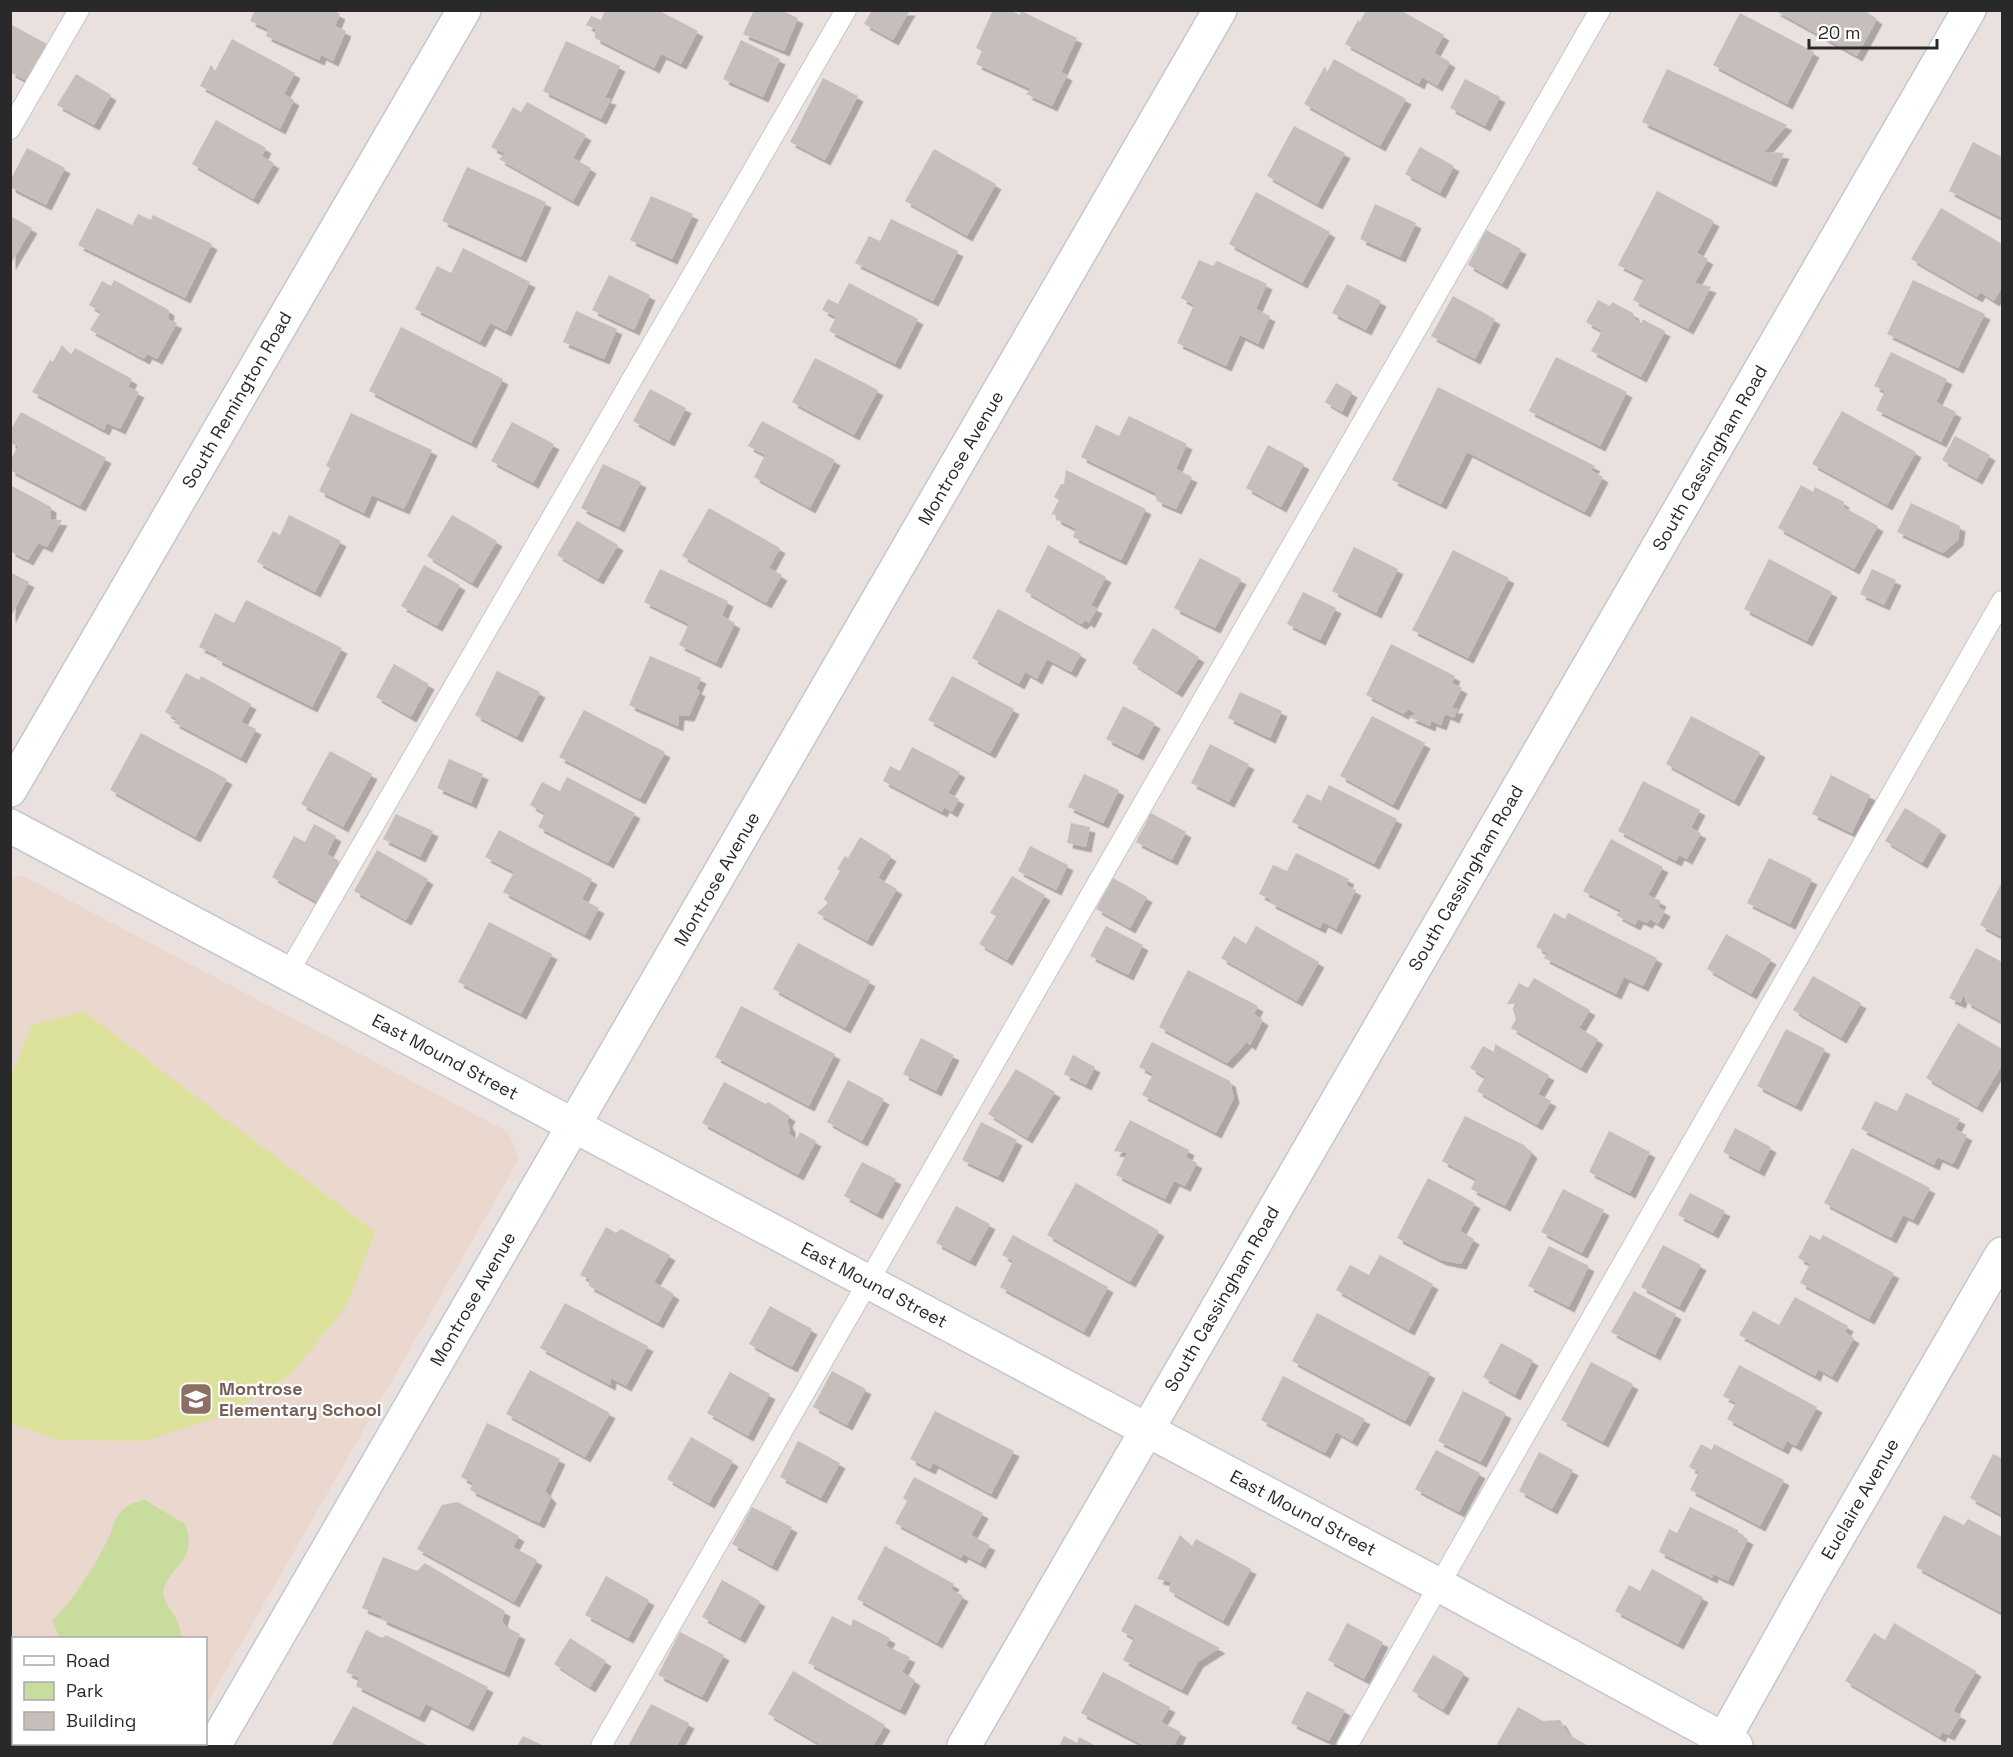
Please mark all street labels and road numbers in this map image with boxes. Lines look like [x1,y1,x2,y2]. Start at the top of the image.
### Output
street label: South Remington Road [176,307,297,492]
street label: South Cassingham Road [1647,361,1772,555]
street label: Montrose Avenue [913,386,1008,529]
street label: South Cassingham Road [1403,781,1528,975]
street label: Montrose Avenue [669,807,764,950]
street label: East Mound Street [368,1008,522,1105]
street label: South Cassingham Road [1159,1202,1284,1396]
street label: Montrose Avenue [425,1227,520,1370]
street label: East Mound Street [797,1236,951,1333]
street label: Euclaire Avenue [1816,1434,1904,1563]
street label: East Mound Street [1226,1464,1380,1561]

